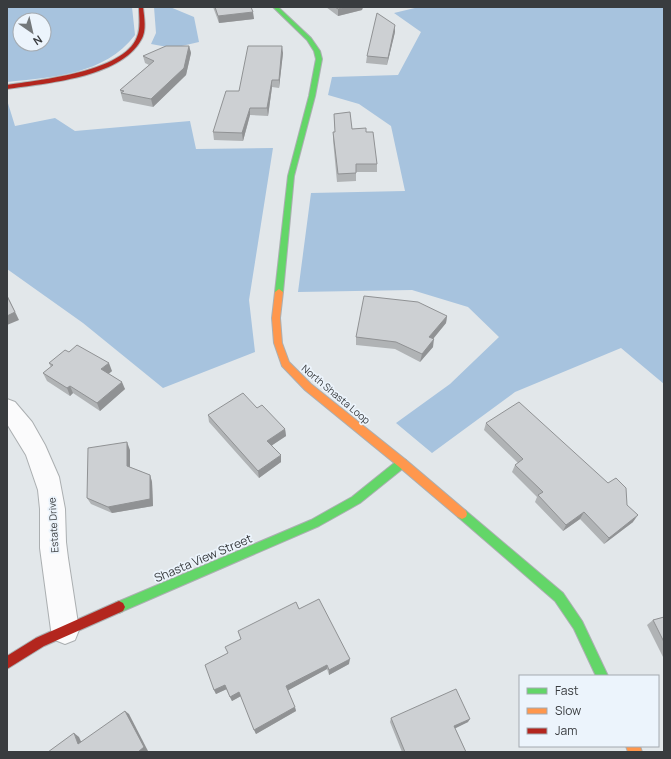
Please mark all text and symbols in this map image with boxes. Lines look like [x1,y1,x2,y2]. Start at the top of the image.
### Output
north arrow [12,12,52,52]
text: N [30,32,45,49]
street label: North Shasta Loop [299,361,373,427]
street label: Estate Drive [45,497,61,553]
street label: Shasta View Street [151,530,255,586]
legend [519,675,659,747]
text: Fast [555,682,579,699]
text: Slow [555,702,581,719]
text: Jam [555,722,577,739]

